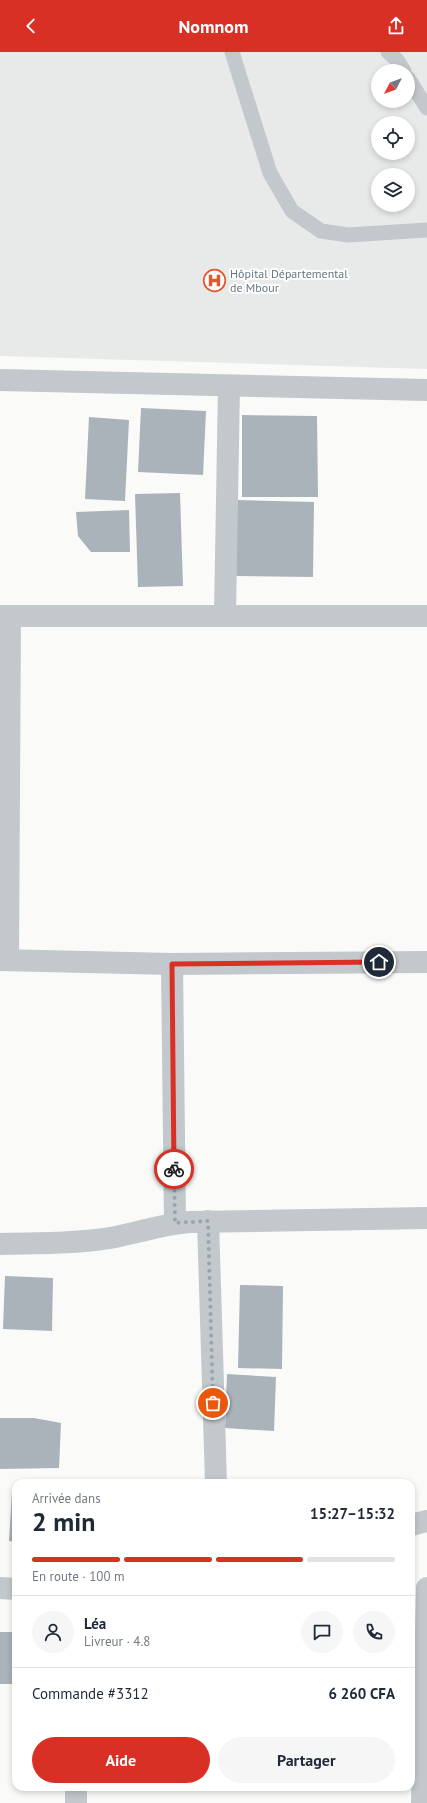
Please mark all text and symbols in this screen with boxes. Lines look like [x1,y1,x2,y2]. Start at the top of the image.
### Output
icon: back [20,15,42,37]
text: Nomnom [179,15,248,38]
icon: share [385,15,407,37]
north arrow [371,64,415,108]
map controls [371,64,415,212]
button: locate [371,116,415,160]
button: layers [371,168,415,212]
place label: Hôpital Départemental de Mbour [230,266,348,295]
hospital icon: Hôpital Départemental de Mbour [201,268,227,294]
pin [362,945,396,979]
icon: home [368,951,390,973]
courier [154,1149,194,1189]
icon: bike [163,1158,185,1180]
pin [196,1386,230,1420]
icon: bag [202,1392,224,1414]
text: Arrivée dans [32,1490,101,1507]
text: 15:27–15:32 [310,1504,395,1523]
text: 2 min [32,1505,95,1538]
text: En route · 100 m [32,1568,125,1585]
button: person [32,1611,74,1653]
button: chat [301,1611,343,1653]
button: phone [353,1611,395,1653]
text: Léa [84,1614,106,1633]
text: Livreur · 4.8 [84,1633,150,1650]
text: Commande #3312 [32,1684,149,1703]
text: 6 260 CFA [329,1684,395,1703]
button: Aide [32,1737,210,1783]
button: Partager [218,1737,395,1783]

